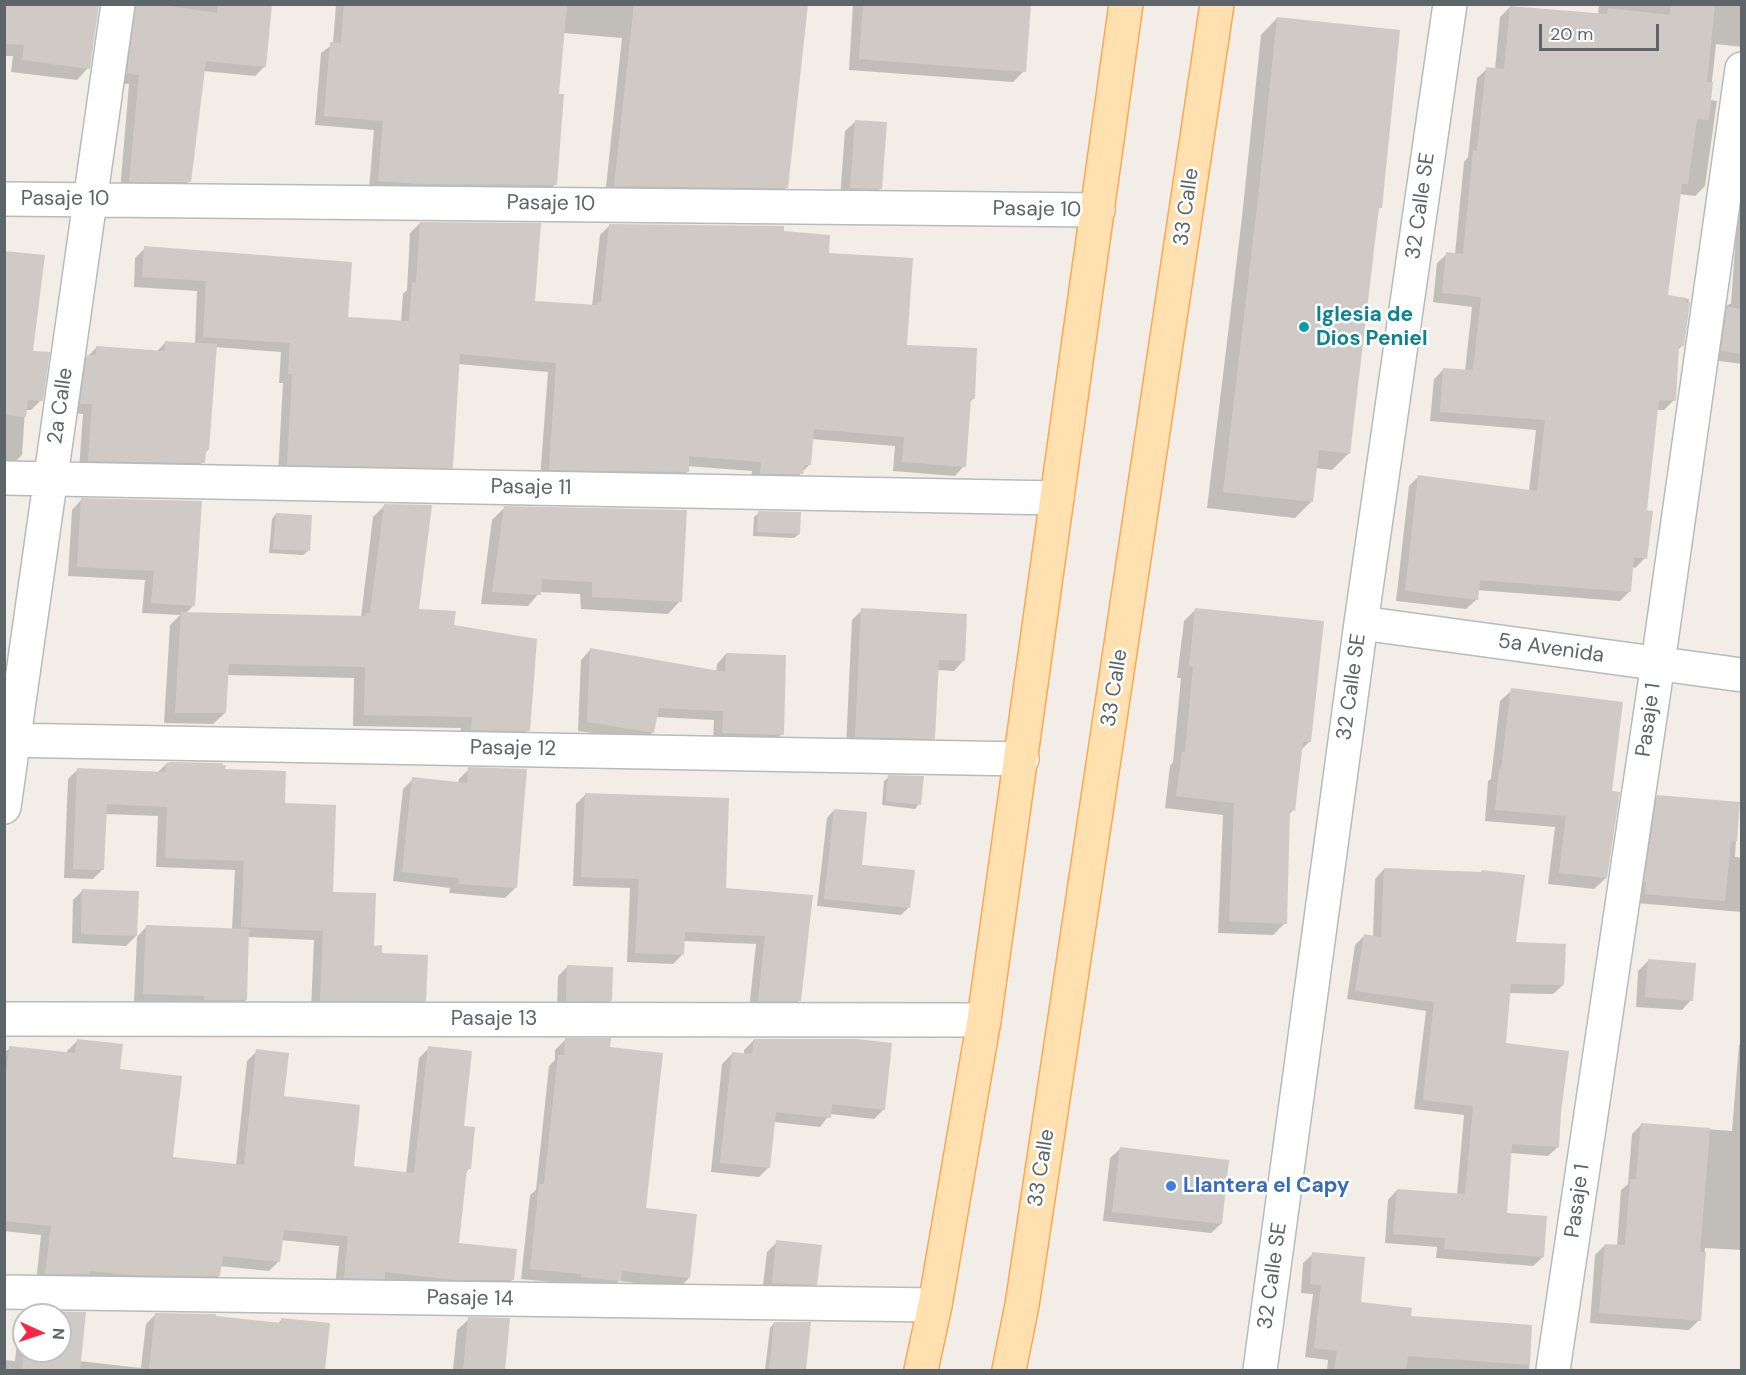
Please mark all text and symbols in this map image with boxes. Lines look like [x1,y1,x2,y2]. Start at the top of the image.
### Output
scale bar [1542,12,1662,50]
text: 20 m [1550,22,1593,46]
street label: 32 Calle SE [1401,151,1441,261]
street label: 33 Calle [1169,167,1205,247]
street label: Pasaje 10 [21,186,109,212]
street label: Pasaje 10 [506,191,596,217]
street label: Pasaje 10 [992,197,1082,223]
place label: Iglesia de Dios Peniel [1316,302,1427,352]
marker: Iglesia de Dios Peniel [1297,320,1311,334]
street label: 2a Calle [43,366,79,446]
street label: Pasaje 11 [490,475,572,501]
street label: 5a Avenida [1496,629,1606,669]
street label: 32 Calle SE [1332,632,1372,742]
street label: 33 Calle [1096,647,1134,729]
street label: Pasaje 1 [1631,681,1667,759]
street label: Pasaje 12 [470,736,556,762]
street label: Pasaje 13 [451,1006,537,1032]
street label: 33 Calle [1023,1127,1061,1209]
street label: Pasaje 1 [1560,1162,1596,1240]
place label: Llantera el Capy [1183,1173,1349,1199]
marker: Llantera el Capy [1164,1179,1178,1193]
street label: 32 Calle SE [1253,1221,1293,1331]
street label: Pasaje 14 [426,1286,514,1312]
north arrow [12,1303,72,1363]
text: N [48,1327,69,1340]

